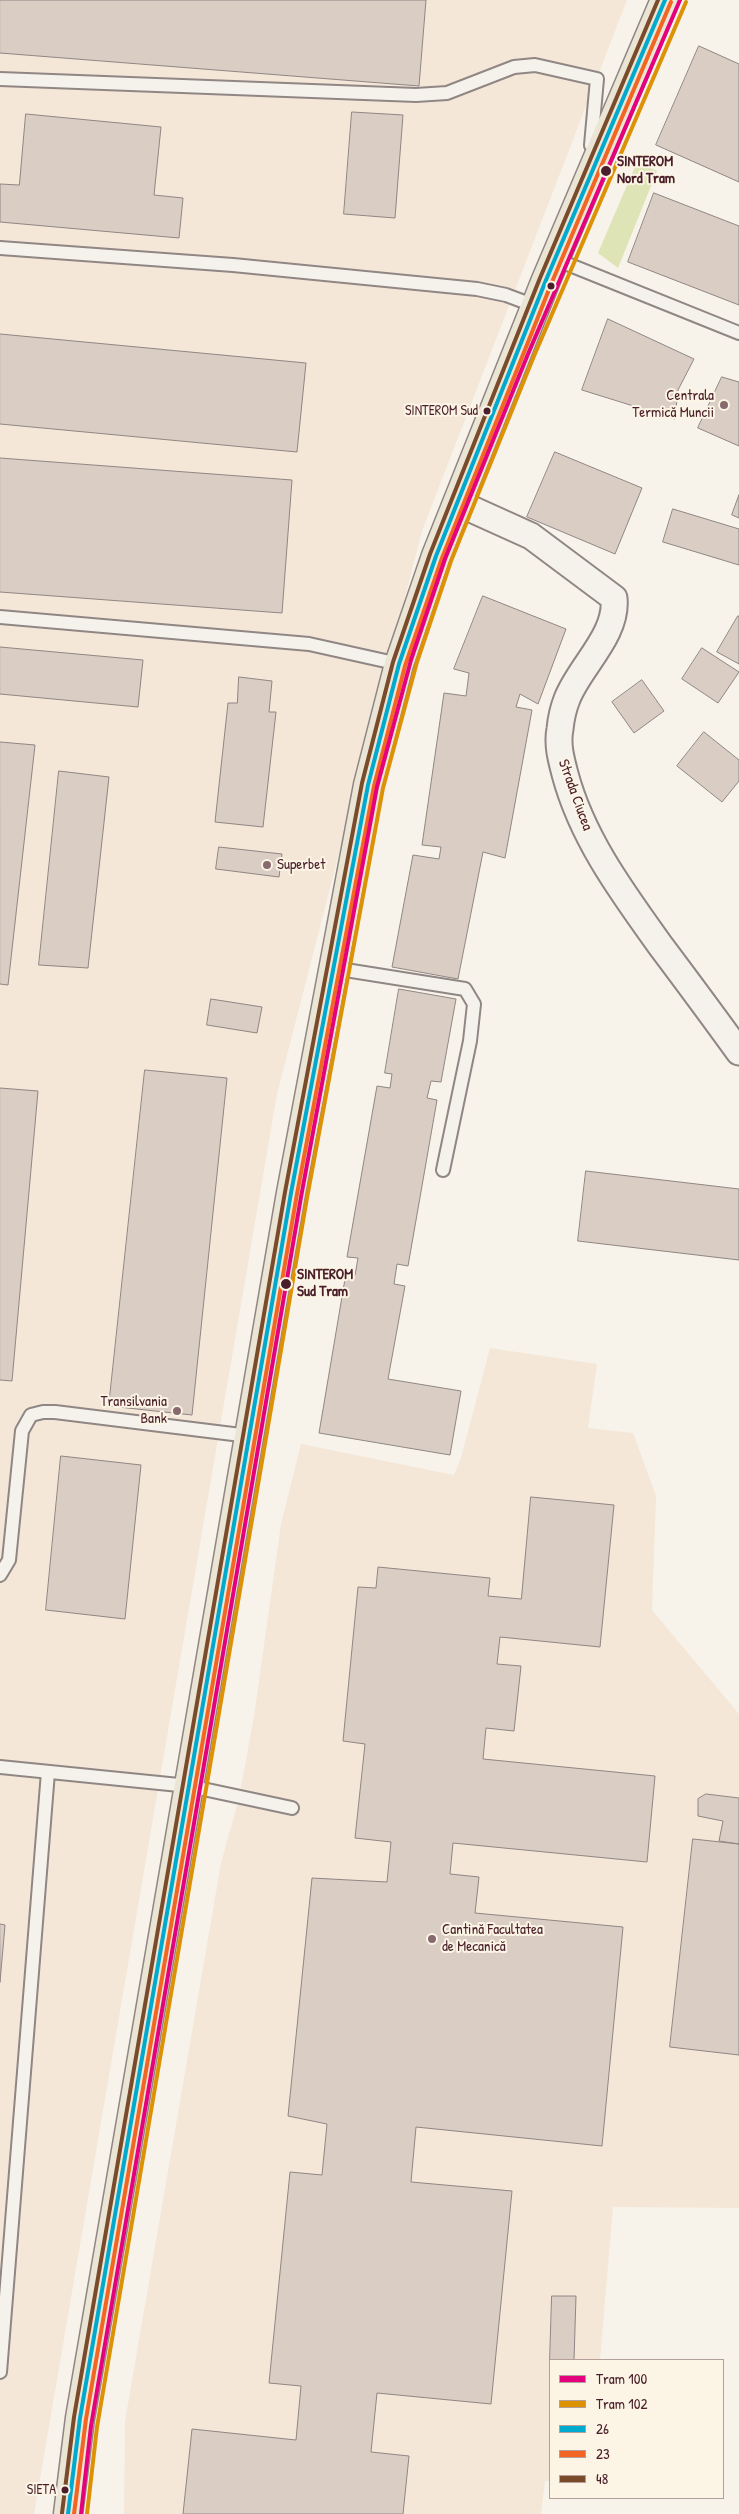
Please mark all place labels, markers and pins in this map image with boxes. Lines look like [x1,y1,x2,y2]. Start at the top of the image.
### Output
place label: SINTEROM Nord Tram [617,153,675,188]
marker: SINTEROM Nord Tram [599,164,613,178]
unlabelled marker [546,281,556,291]
place label: Centrala Termică Muncii [632,387,714,422]
marker: Centrala Termică Muncii [718,399,730,411]
place label: SINTEROM Sud [405,403,478,419]
marker: SINTEROM Sud [482,406,492,416]
place label: Superbet [277,856,325,874]
marker: Superbet [261,859,273,871]
place label: SINTEROM Sud Tram [297,1266,353,1301]
marker: SINTEROM Sud Tram [279,1277,293,1291]
place label: Transilvania Bank [101,1393,167,1428]
marker: Transilvania Bank [171,1405,183,1417]
place label: Cantină Facultatea de Mecanică [442,1921,543,1956]
marker: Cantină Facultatea de Mecanică [426,1933,438,1945]
place label: SIETA [27,2482,56,2498]
marker: SIETA [60,2485,70,2495]

